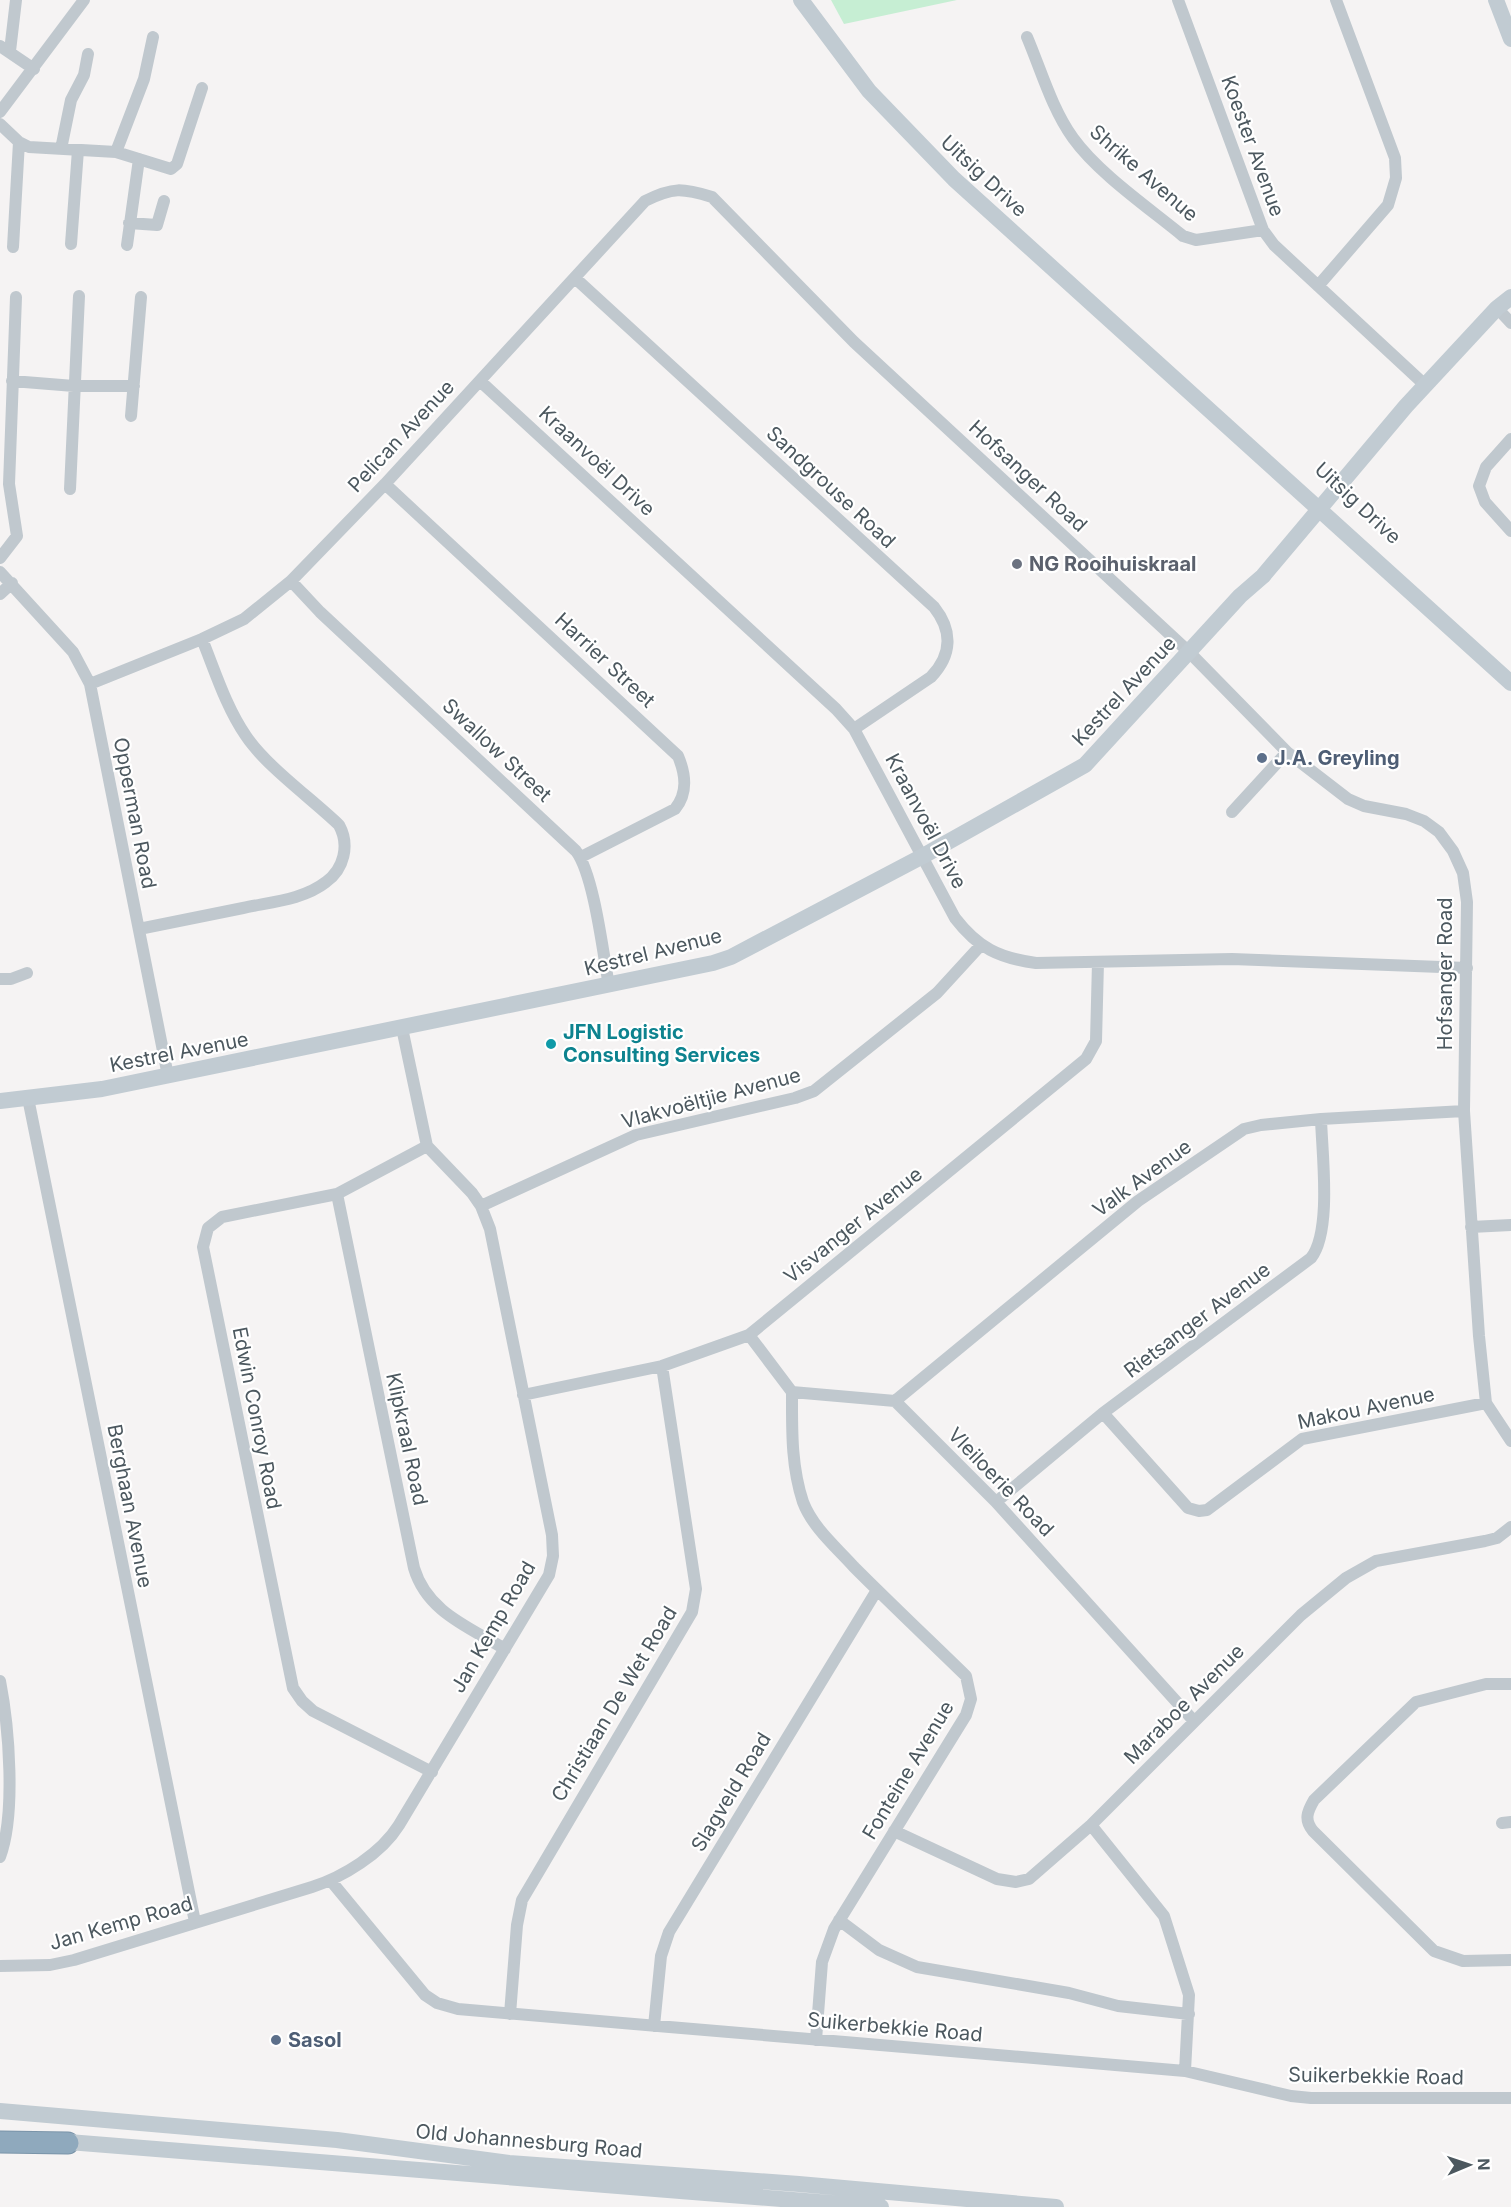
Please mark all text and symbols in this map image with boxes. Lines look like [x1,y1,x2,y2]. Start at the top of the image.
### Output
street label: Koester Avenue [1216,72,1290,220]
street label: Shrike Avenue [1085,120,1203,226]
street label: Uitsig Drive [936,130,1032,222]
street label: Pelican Avenue [343,375,459,497]
street label: Kraanvoël Drive [534,401,660,521]
street label: Hofsanger Road [964,415,1092,537]
street label: Sandgrouse Road [762,421,900,553]
street label: Uitsig Drive [1310,457,1406,549]
place label: NG Rooihuiskraal [1029,552,1196,576]
marker: NG Rooihuiskraal [1010,557,1024,571]
street label: Harrier Street [550,608,660,713]
street label: Kestrel Avenue [1067,631,1181,751]
street label: Swallow Street [438,693,557,807]
street label: Opperman Road [109,735,161,891]
place label: J.A. Greyling [1274,746,1400,770]
street label: Kraanvoël Drive [880,749,972,893]
marker: J.A. Greyling [1255,751,1269,765]
street label: Hofsanger Road [1433,898,1457,1050]
street label: Kestrel Avenue [582,923,724,981]
place label: JFN Logistic Consulting Services [563,1020,760,1067]
street label: Kestrel Avenue [108,1027,250,1077]
marker: JFN Logistic Consulting Services [544,1037,558,1051]
street label: Vlakvoëltjie Avenue [619,1063,803,1133]
street label: Valk Avenue [1088,1134,1196,1222]
street label: Visvanger Avenue [779,1162,927,1288]
street label: Rietsanger Avenue [1119,1257,1275,1383]
street label: Edwin Conroy Road [228,1325,286,1511]
street label: Klipkraal Road [381,1370,433,1508]
street label: Makou Avenue [1295,1382,1437,1434]
street label: Berghaan Avenue [102,1422,158,1590]
street label: Vleiloerie Road [943,1423,1059,1541]
street label: Jan Kemp Road [446,1557,540,1697]
street label: Christiaan De Wet Road [546,1602,682,1806]
street label: Maraboe Avenue [1119,1639,1249,1769]
street label: Fonteine Avenue [857,1697,959,1843]
street label: Slagveld Road [686,1728,776,1856]
street label: Jan Kemp Road [47,1891,195,1955]
street label: Suikerbekkie Road [806,2007,984,2047]
place label: Sasol [288,2028,342,2052]
marker: Sasol [269,2033,283,2047]
street label: Suikerbekkie Road [1288,2062,1464,2090]
street label: Old Johannesburg Road [415,2119,643,2163]
north arrow [1439,2135,1499,2195]
text: N [1474,2158,1494,2171]

